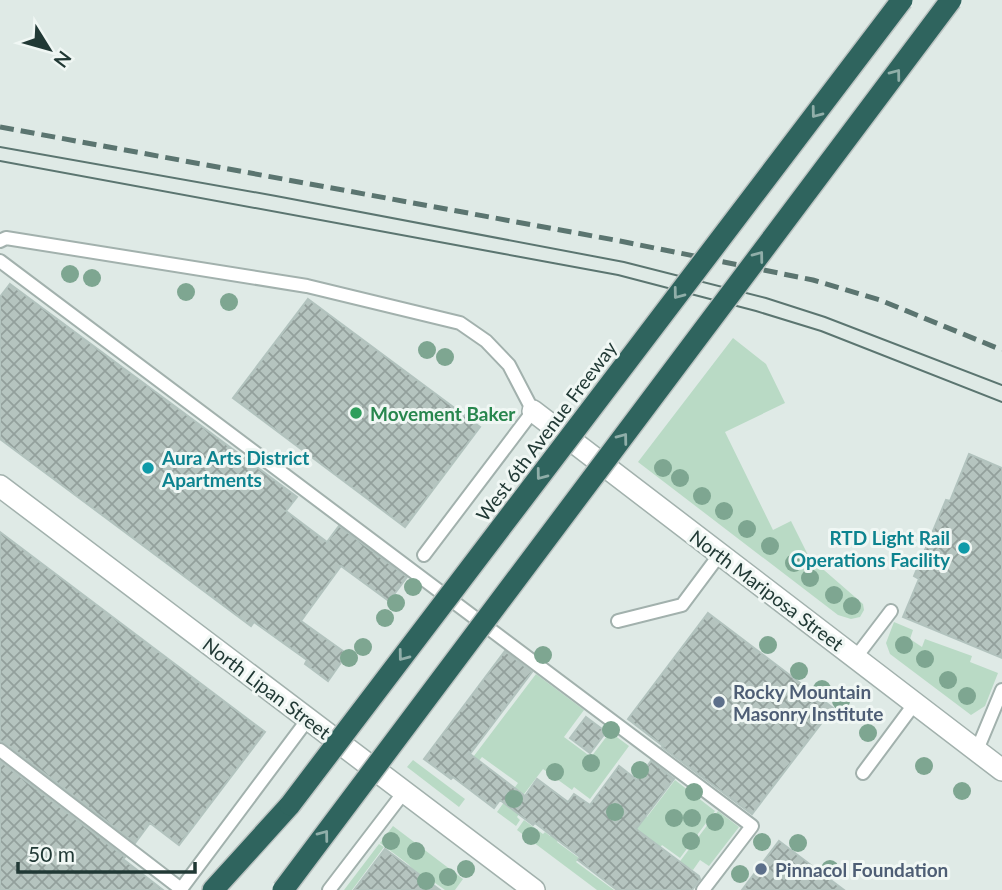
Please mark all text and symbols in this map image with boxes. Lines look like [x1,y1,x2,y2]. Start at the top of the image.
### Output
north arrow [14,14,84,84]
text: N [49,47,77,72]
one-way arrow [887,69,900,82]
one-way arrow [812,105,824,118]
one-way arrow [751,251,764,264]
one-way arrow [674,286,687,299]
street label: West 6th Avenue Freeway [471,336,621,525]
place label: Movement Baker [370,402,516,425]
marker: Movement Baker [348,405,364,421]
one-way arrow [614,433,627,446]
place label: Aura Arts District Apartments [161,446,309,491]
marker: Aura Arts District Apartments [140,460,156,476]
one-way arrow [536,468,549,480]
street label: North Mariposa Street [686,525,849,655]
place label: RTD Light Rail Operations Facility [791,526,951,571]
marker: RTD Light Rail Operations Facility [956,540,972,556]
street label: North Lipan Street [199,632,336,744]
one-way arrow [399,649,412,661]
place label: Rocky Mountain Masonry Institute [733,680,883,725]
marker: Rocky Mountain Masonry Institute [711,694,727,710]
scale bar [18,830,194,874]
one-way arrow [316,831,329,843]
text: 50 m [28,841,75,866]
place label: Pinnacol Foundation [775,858,948,881]
marker: Pinnacol Foundation [753,861,769,877]

